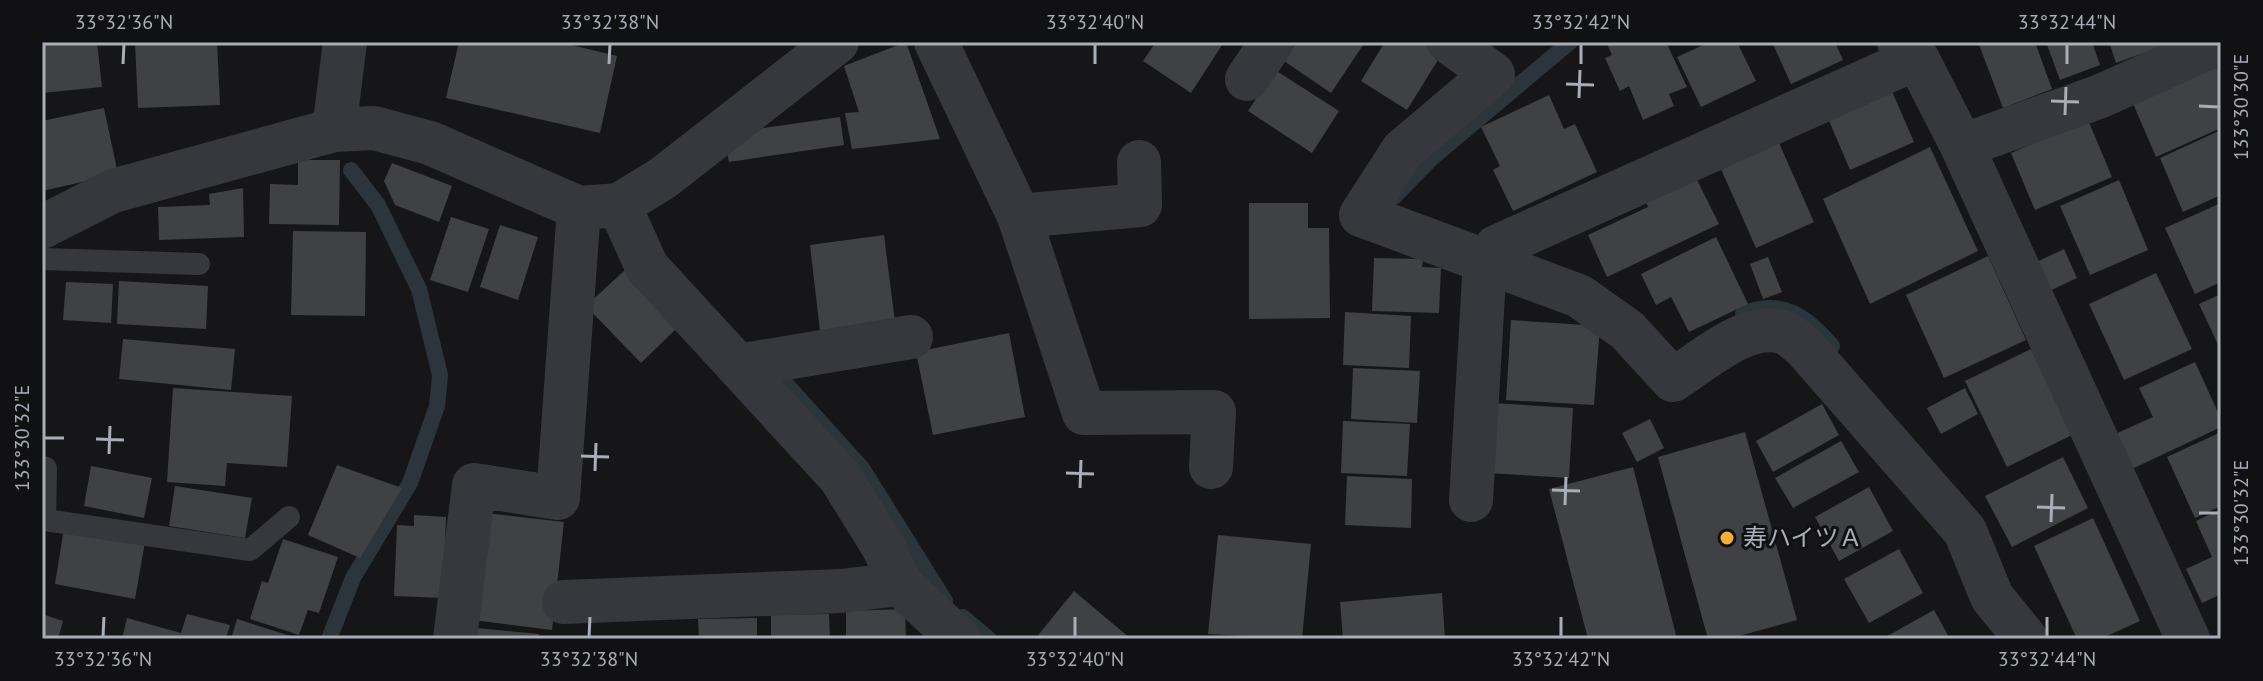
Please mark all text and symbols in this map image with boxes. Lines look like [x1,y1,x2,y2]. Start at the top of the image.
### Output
text: 33°32'36"N [75,9,173,35]
text: 33°32'38"N [561,9,659,35]
text: 33°32'40"N [1046,9,1144,35]
text: 33°32'42"N [1532,9,1630,35]
text: 33°32'44"N [2018,9,2116,35]
text: 133°30'30"E [2228,54,2254,160]
text: 133°30'32"E [9,385,35,491]
text: 133°30'32"E [2228,460,2254,566]
place label: 寿ハイツＡ [1743,522,1863,553]
marker: 寿ハイツＡ [1718,529,1736,547]
text: 33°32'36"N [54,646,152,672]
text: 33°32'38"N [540,646,638,672]
text: 33°32'40"N [1026,646,1124,672]
text: 33°32'42"N [1512,646,1610,672]
text: 33°32'44"N [1998,646,2096,672]

